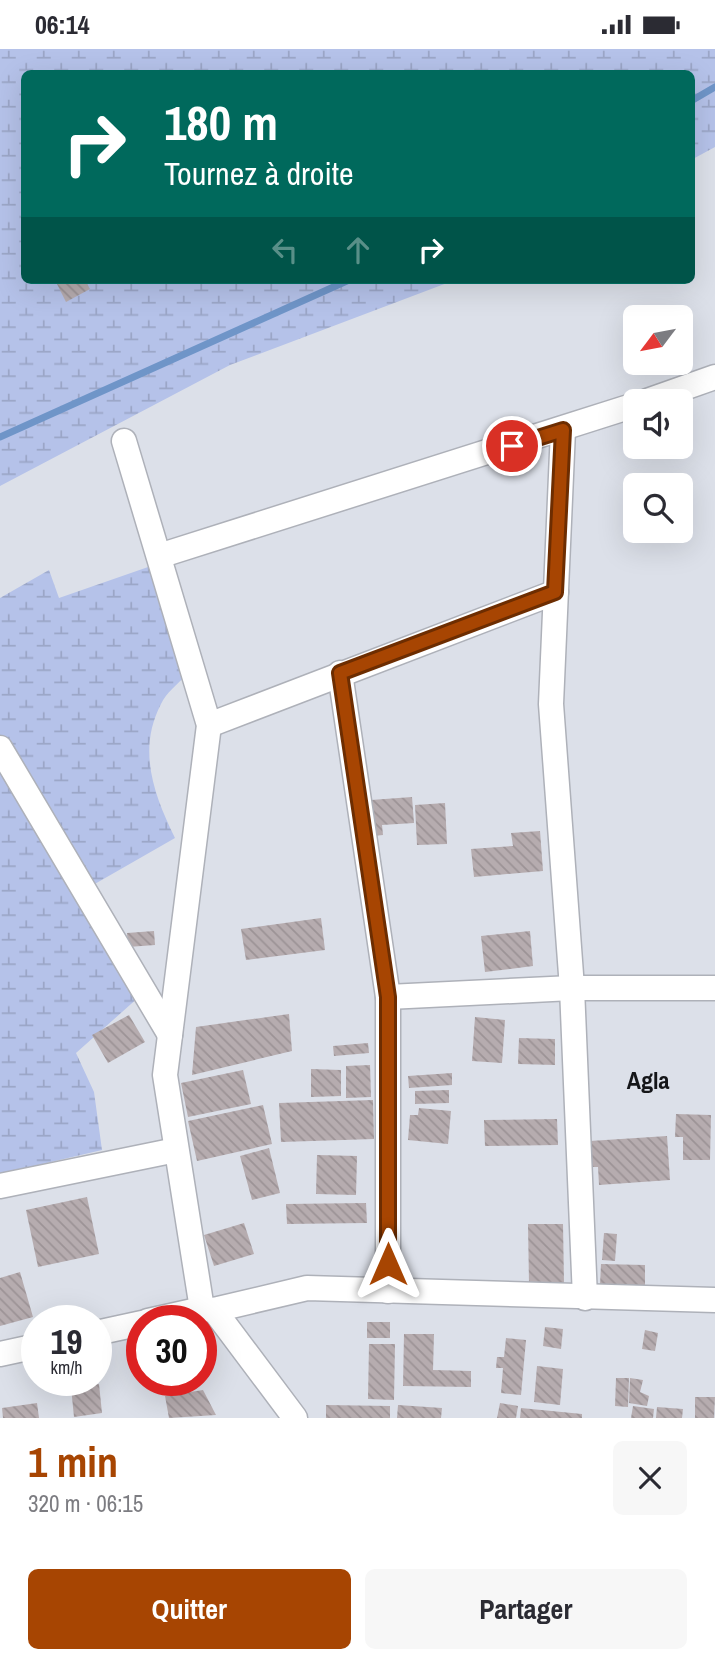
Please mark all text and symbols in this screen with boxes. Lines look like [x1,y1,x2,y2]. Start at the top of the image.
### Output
text: 06:14 [35,7,90,42]
text: 180 m [164,89,278,155]
icon: right [49,98,140,189]
text: Tournez à droite [164,152,354,195]
icon: left [266,231,304,269]
icon: ahead [339,231,377,269]
icon: right [412,231,450,269]
north arrow [623,305,693,375]
map controls [623,305,693,543]
button: sound [623,389,693,459]
pin [482,416,542,476]
icon: arrive [493,427,531,465]
button: search [623,473,693,543]
district label: Agla [627,1064,669,1096]
position arrow [351,1227,425,1301]
speed limit sign: 30 [126,1305,217,1396]
text: 19 [51,1318,82,1365]
text: km/h [51,1355,83,1380]
text: 1 min [28,1434,118,1490]
button: close [613,1441,687,1515]
text: 320 m · 06:15 [28,1488,143,1519]
button: Quitter [28,1569,351,1649]
button: Partager [365,1569,687,1649]

